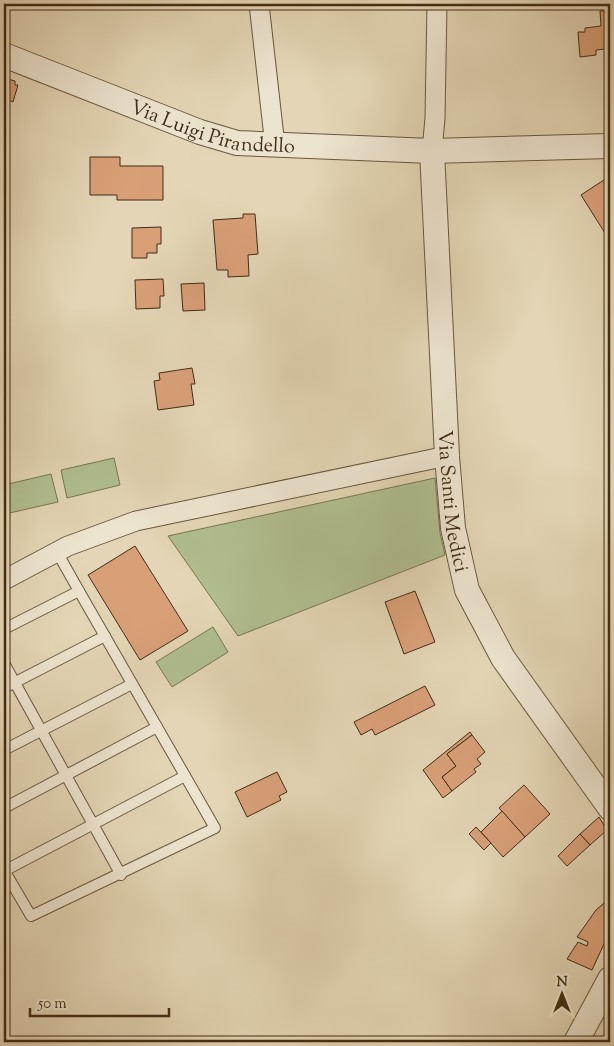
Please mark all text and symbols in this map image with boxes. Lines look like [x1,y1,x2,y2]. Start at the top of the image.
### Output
street label: Via Luigi Pirandello [125,94,295,162]
street label: Via Santi Medici [429,430,475,576]
north arrow [536,968,586,1018]
text: N [556,973,568,993]
scale bar [30,986,169,1018]
text: 50 m [37,994,67,1015]

